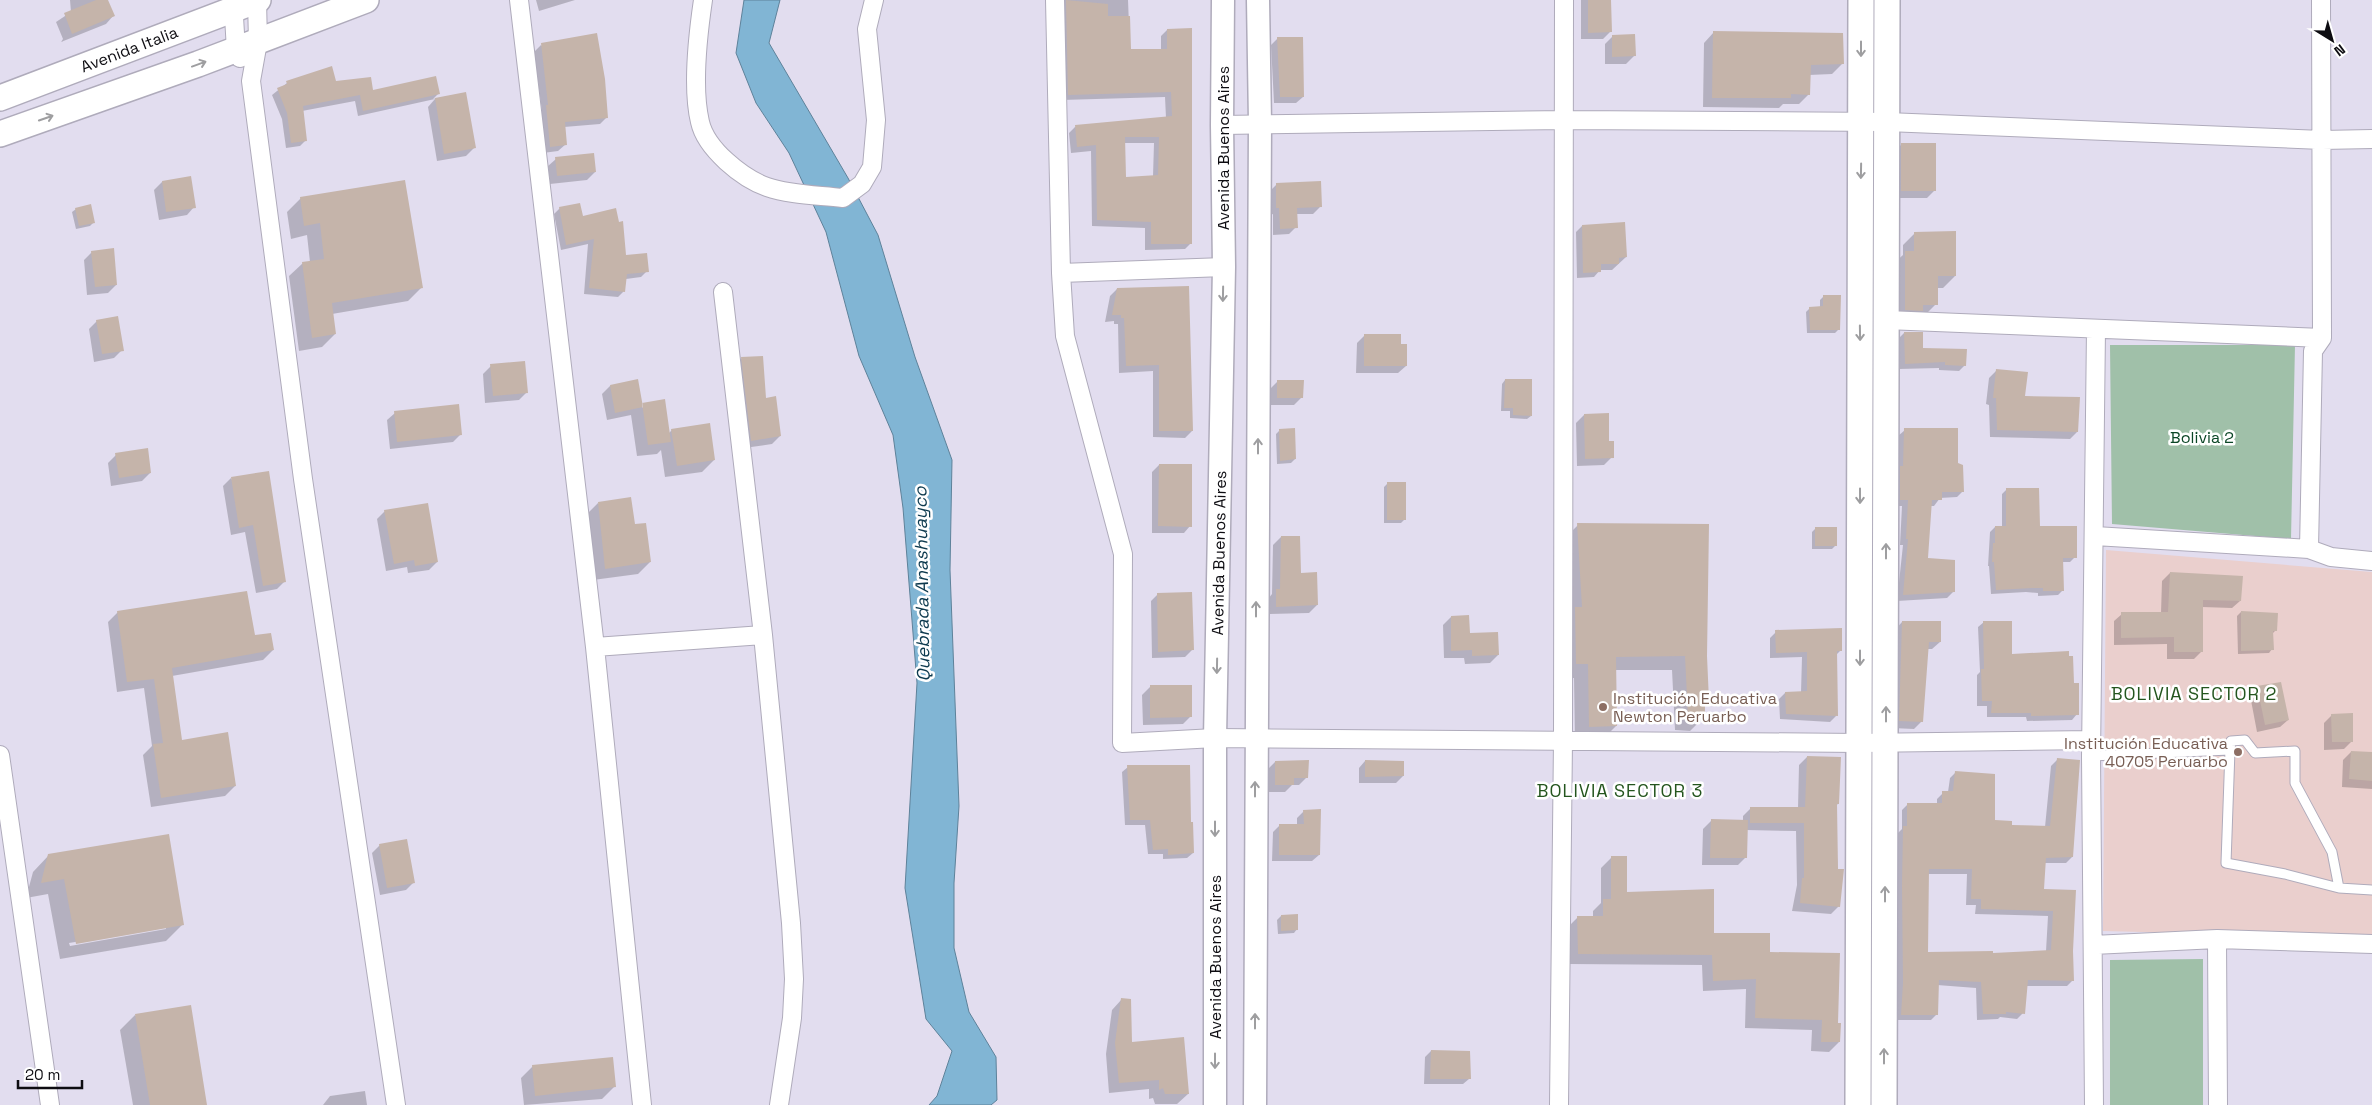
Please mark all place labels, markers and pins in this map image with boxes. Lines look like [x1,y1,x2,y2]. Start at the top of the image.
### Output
place label: Institución Educativa Newton Peruarbo [1613,688,1777,727]
marker: Institución Educativa Newton Peruarbo [1597,701,1609,713]
place label: Institución Educativa 40705 Peruarbo [2064,733,2228,772]
marker: Institución Educativa 40705 Peruarbo [2232,746,2244,758]

